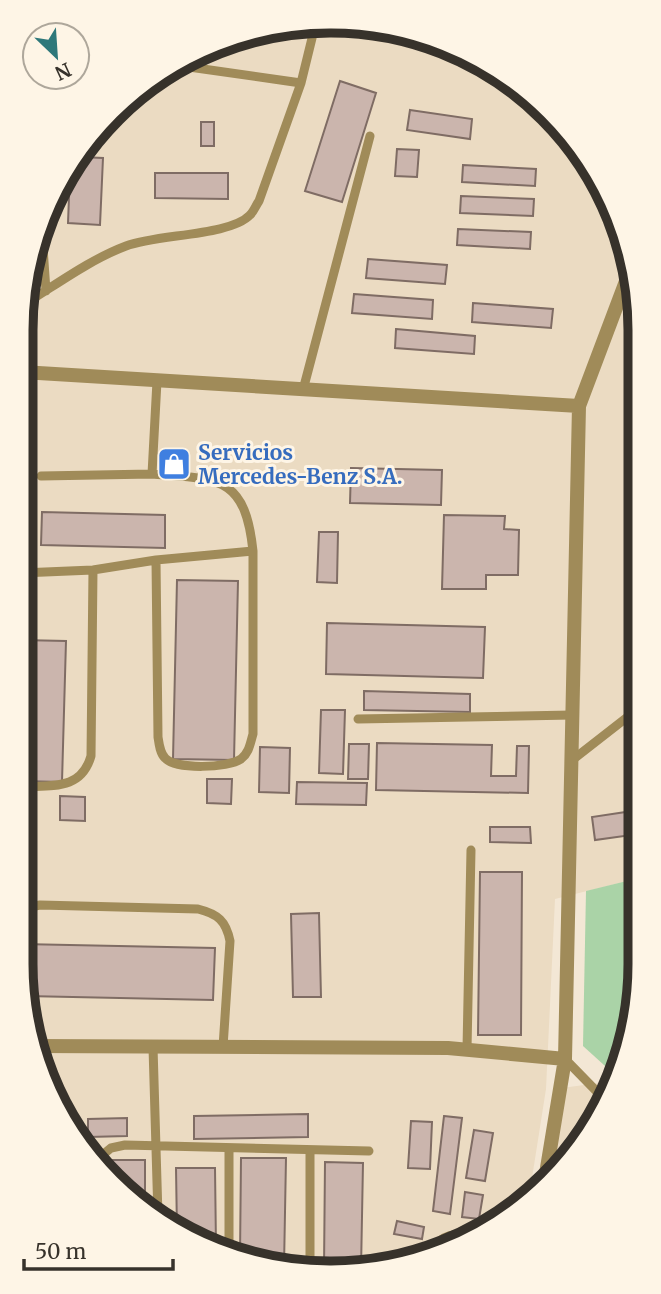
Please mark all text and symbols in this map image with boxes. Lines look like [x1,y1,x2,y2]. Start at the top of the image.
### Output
north arrow [21,21,91,91]
text: N [51,57,75,85]
place label: Servicios Mercedes-Benz S.A. [198,439,403,490]
shop icon: Servicios Mercedes-Benz S.A. [155,445,193,483]
scale bar [24,1228,173,1272]
text: 50 m [35,1238,86,1265]

